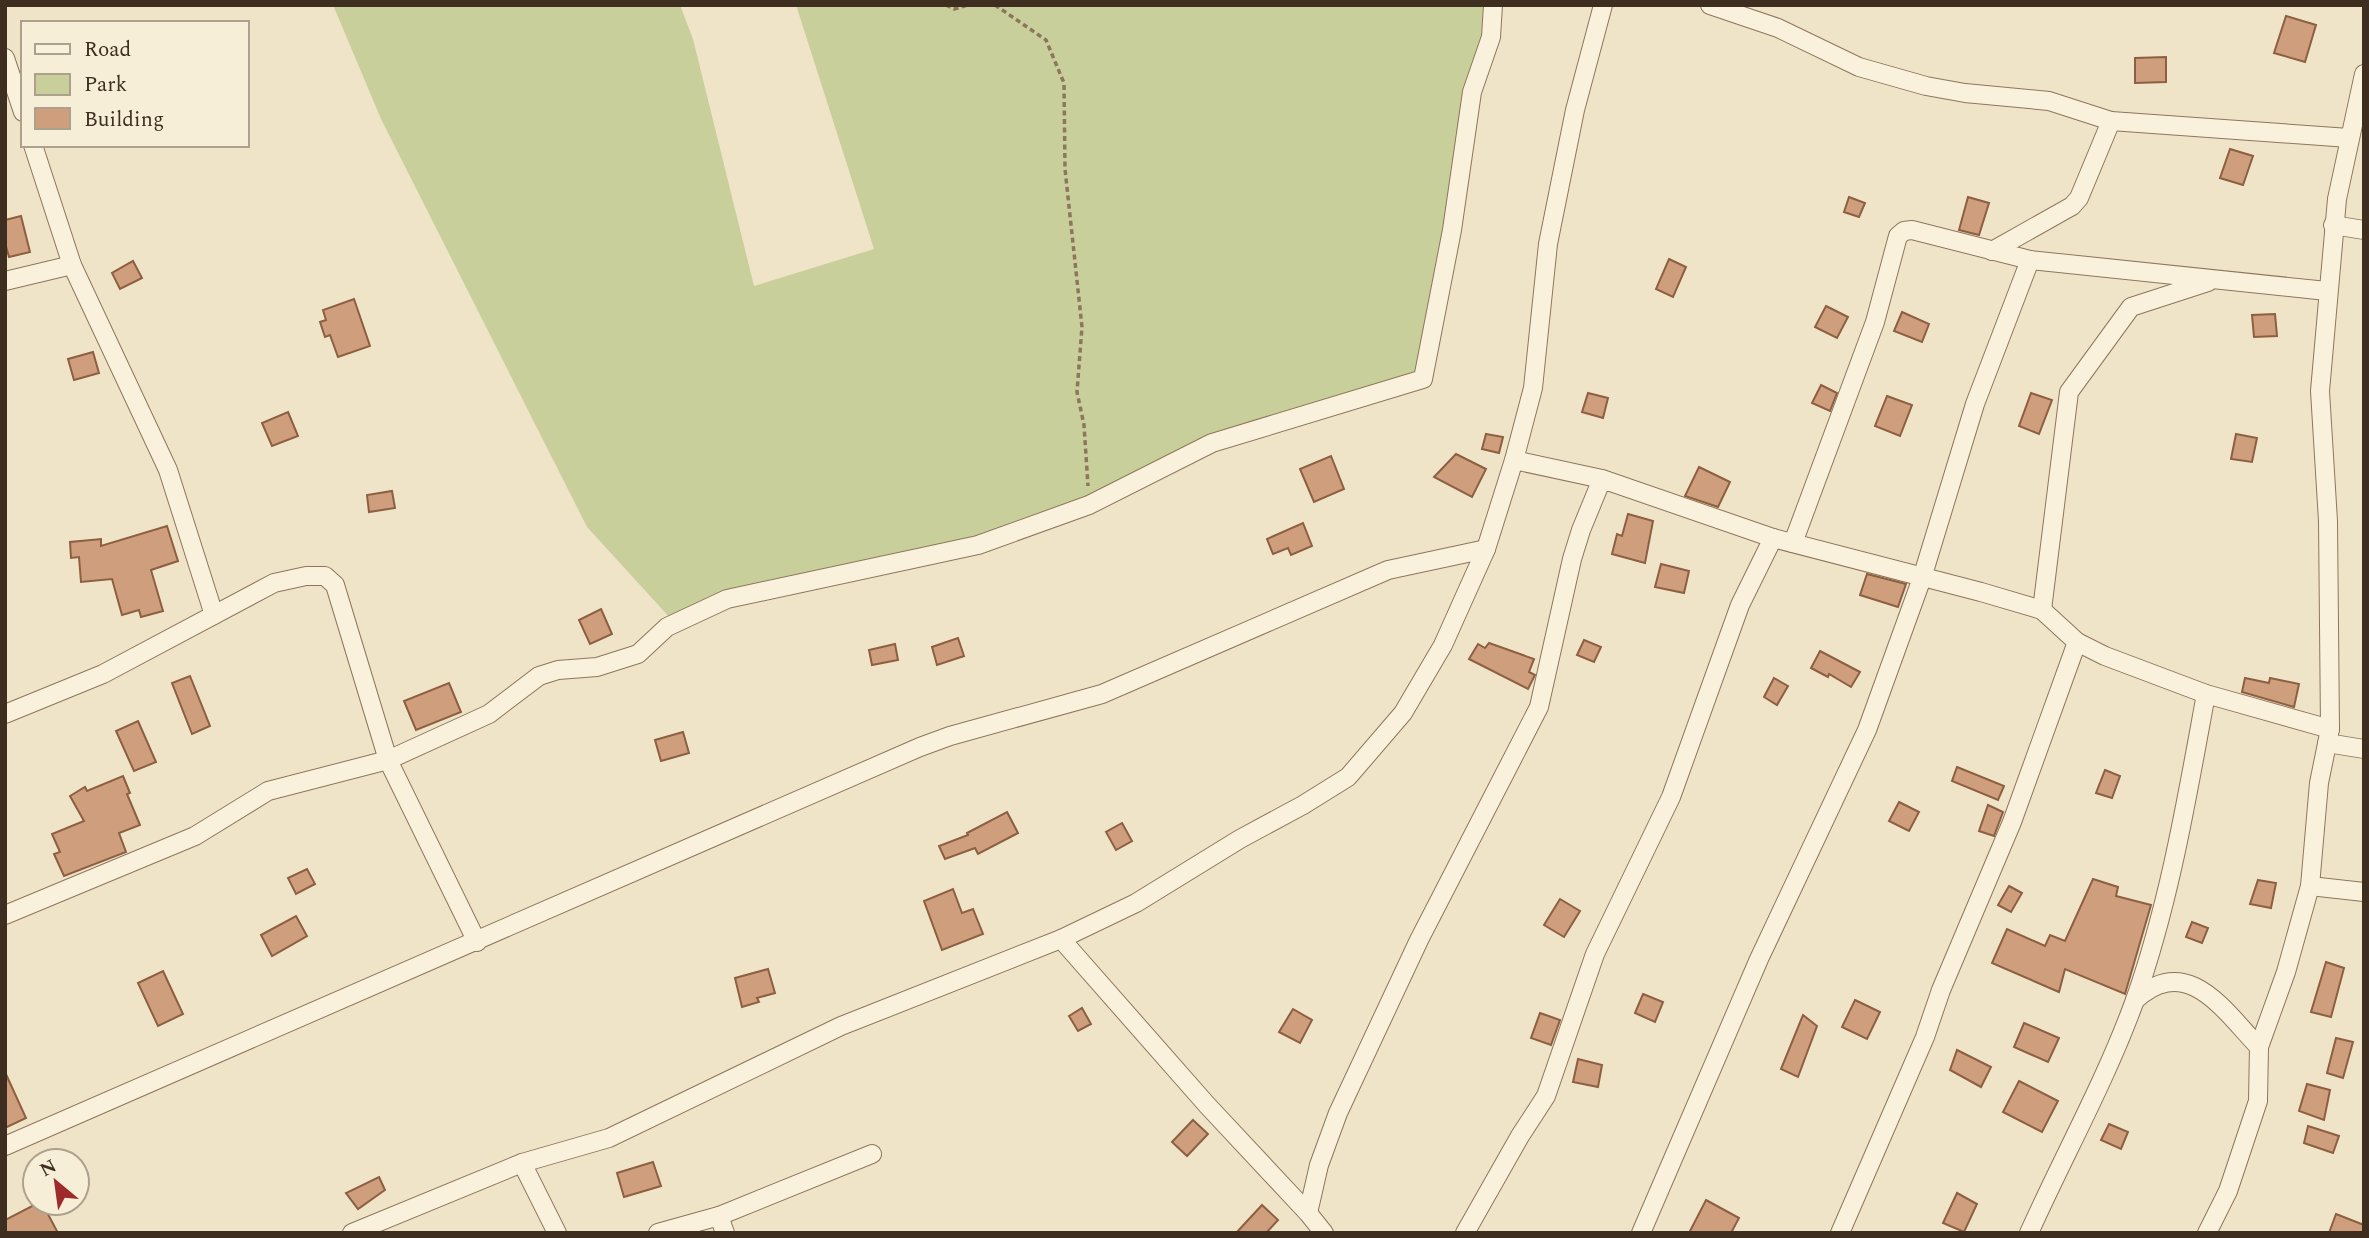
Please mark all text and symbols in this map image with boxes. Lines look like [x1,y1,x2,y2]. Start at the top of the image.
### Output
legend [21,21,248,147]
text: Road [84,34,131,66]
text: Park [84,69,128,101]
text: Building [84,104,164,136]
north arrow [21,1147,91,1217]
text: N [35,1152,62,1185]

